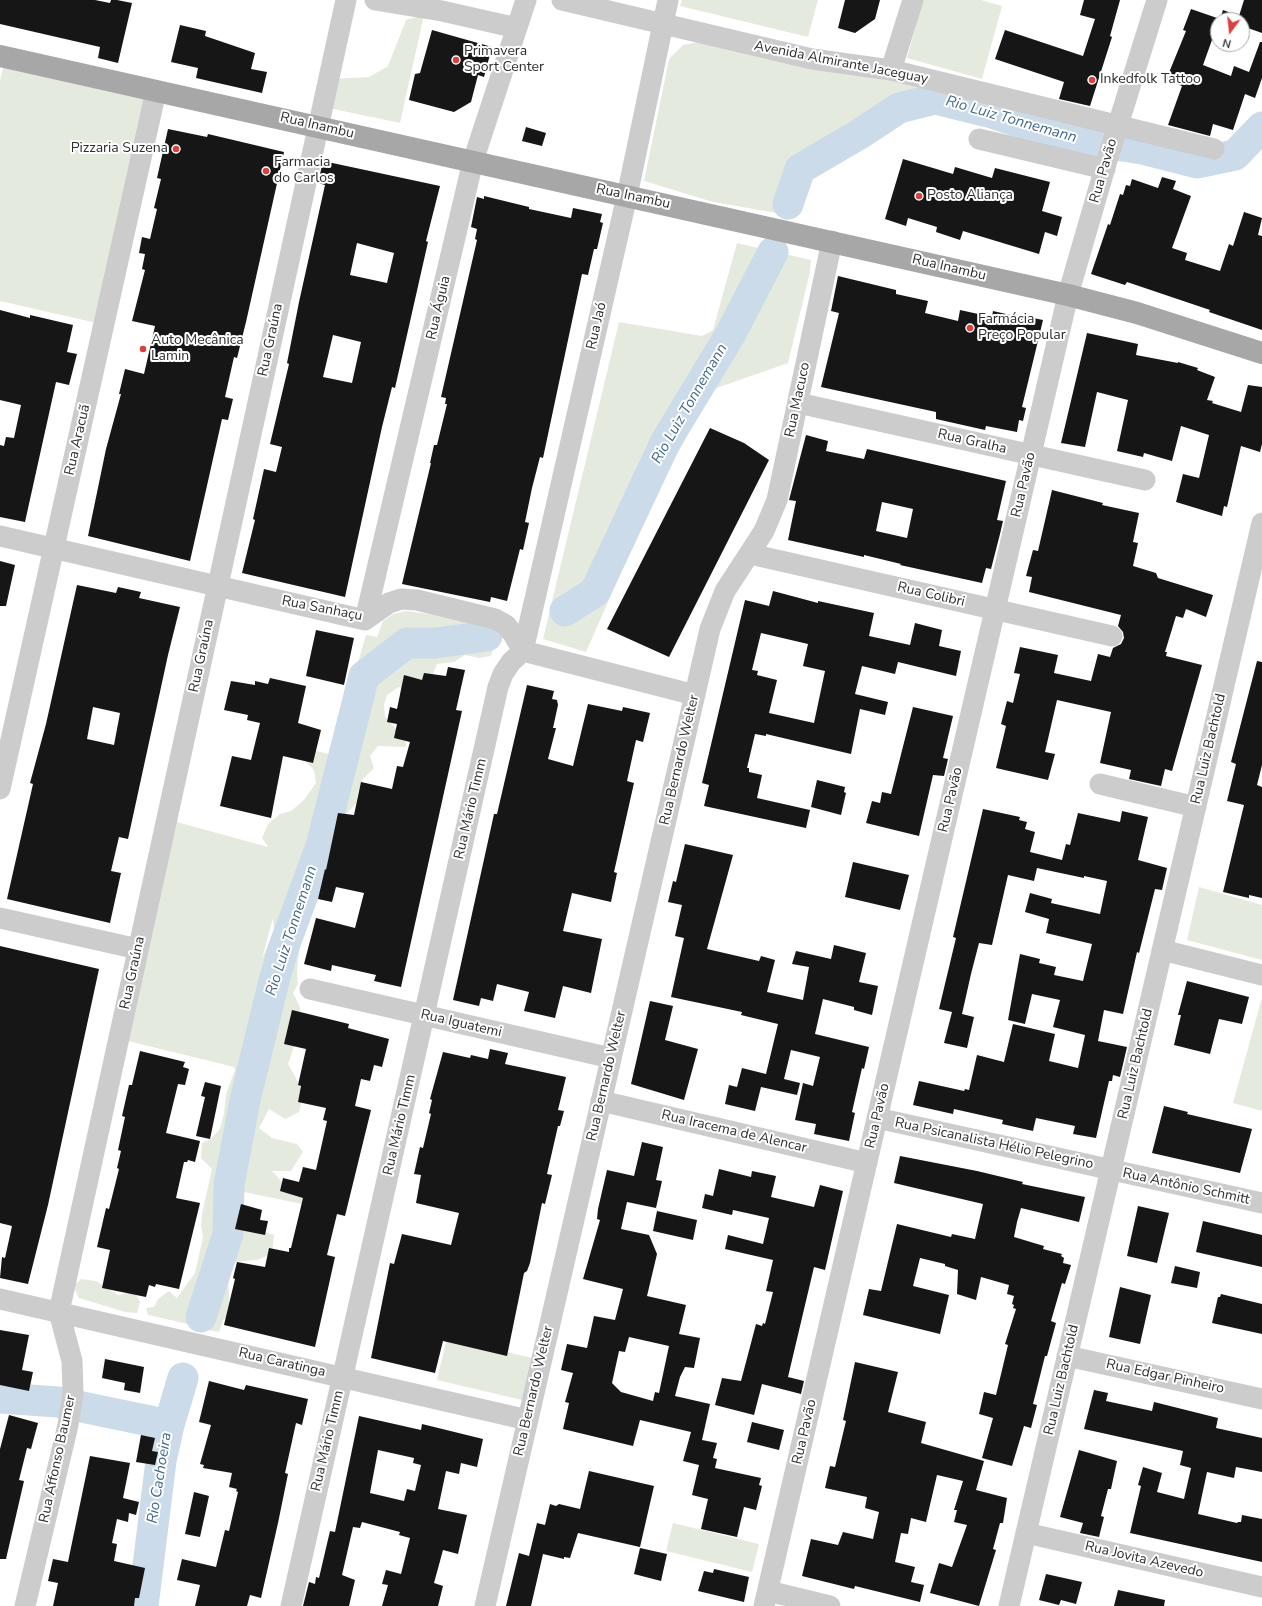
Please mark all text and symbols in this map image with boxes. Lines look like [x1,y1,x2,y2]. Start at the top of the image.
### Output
north arrow [1210,12,1250,52]
text: N [1221,35,1233,51]
street label: Avenida Almirante Jaceguay [753,38,929,88]
place label: Primavera Sport Center [464,44,544,76]
marker: Primavera Sport Center [451,55,461,65]
place label: Inkedfolk Tattoo [1100,72,1201,88]
marker: Inkedfolk Tattoo [1087,75,1097,85]
water label: Rio Luiz Tonnemann [943,93,1079,147]
street label: Rua Inambu [278,109,356,143]
street label: Rua Pavão [1087,137,1121,205]
place label: Pizzaria Suzena [71,141,168,157]
marker: Pizzaria Suzena [171,144,181,154]
place label: Farmacia do Carlos [274,155,334,188]
marker: Farmacia do Carlos [261,166,271,176]
street label: Rua Inambu [594,181,672,213]
place label: Posto Aliança [927,188,1013,204]
marker: Posto Aliança [914,191,924,201]
street label: Rua Inambu [910,251,988,285]
street label: Rua Águia [423,274,455,342]
street label: Rua Jaó [583,301,611,351]
street label: Rua Graúna [255,302,287,378]
place label: Farmácia Preço Popular [978,312,1066,344]
marker: Farmácia Preço Popular [965,323,975,333]
place label: Auto Mecânica Lamin [151,333,244,366]
water label: Rio Luiz Tonnemann [648,341,732,467]
marker: Auto Mecânica Lamin [138,344,148,354]
street label: Rua Macuco [782,361,814,439]
street label: Rua Aracuã [62,403,94,477]
street label: Rua Gralha [936,426,1008,458]
street label: Rua Pavão [1008,451,1040,519]
street label: Rua Colibri [896,579,966,611]
street label: Rua Sanhaçu [280,593,364,625]
street label: Rua Graúna [186,618,218,694]
street label: Rua Luiz Bachtold [1188,692,1230,806]
street label: Rua Bernardo Welter [657,693,703,827]
street label: Rua Mário Timm [451,757,491,861]
street label: Rua Pavão [935,766,967,834]
water label: Rio Luiz Tonnemann [263,864,321,998]
street label: Rua Graúna [117,935,149,1011]
street label: Rua Iguatemi [419,1007,503,1041]
street label: Rua Luiz Bachtold [1115,1007,1157,1121]
street label: Rua Bernardo Welter [584,1009,630,1143]
street label: Rua Mário Timm [380,1073,420,1177]
street label: Rua Pavão [862,1082,894,1150]
street label: Rua Iracema de Alencar [660,1107,808,1157]
street label: Rua Psicanalista Hélio Pelegrino [893,1115,1095,1173]
street label: Rua Antônio Schmitt [1121,1165,1251,1209]
street label: Rua Luiz Bachtold [1041,1323,1083,1437]
street label: Rua Bernardo Welter [511,1324,557,1458]
street label: Rua Caratinga [237,1345,327,1381]
street label: Rua Edgar Pinheiro [1104,1356,1226,1398]
street label: Rua Mário Timm [308,1389,348,1493]
street label: Rua Affonso Baumer [36,1394,80,1524]
street label: Rua Pavão [789,1398,821,1466]
water label: Rio Cachoeira [144,1431,176,1525]
street label: Rua Jovita Azevedo [1083,1538,1205,1582]

